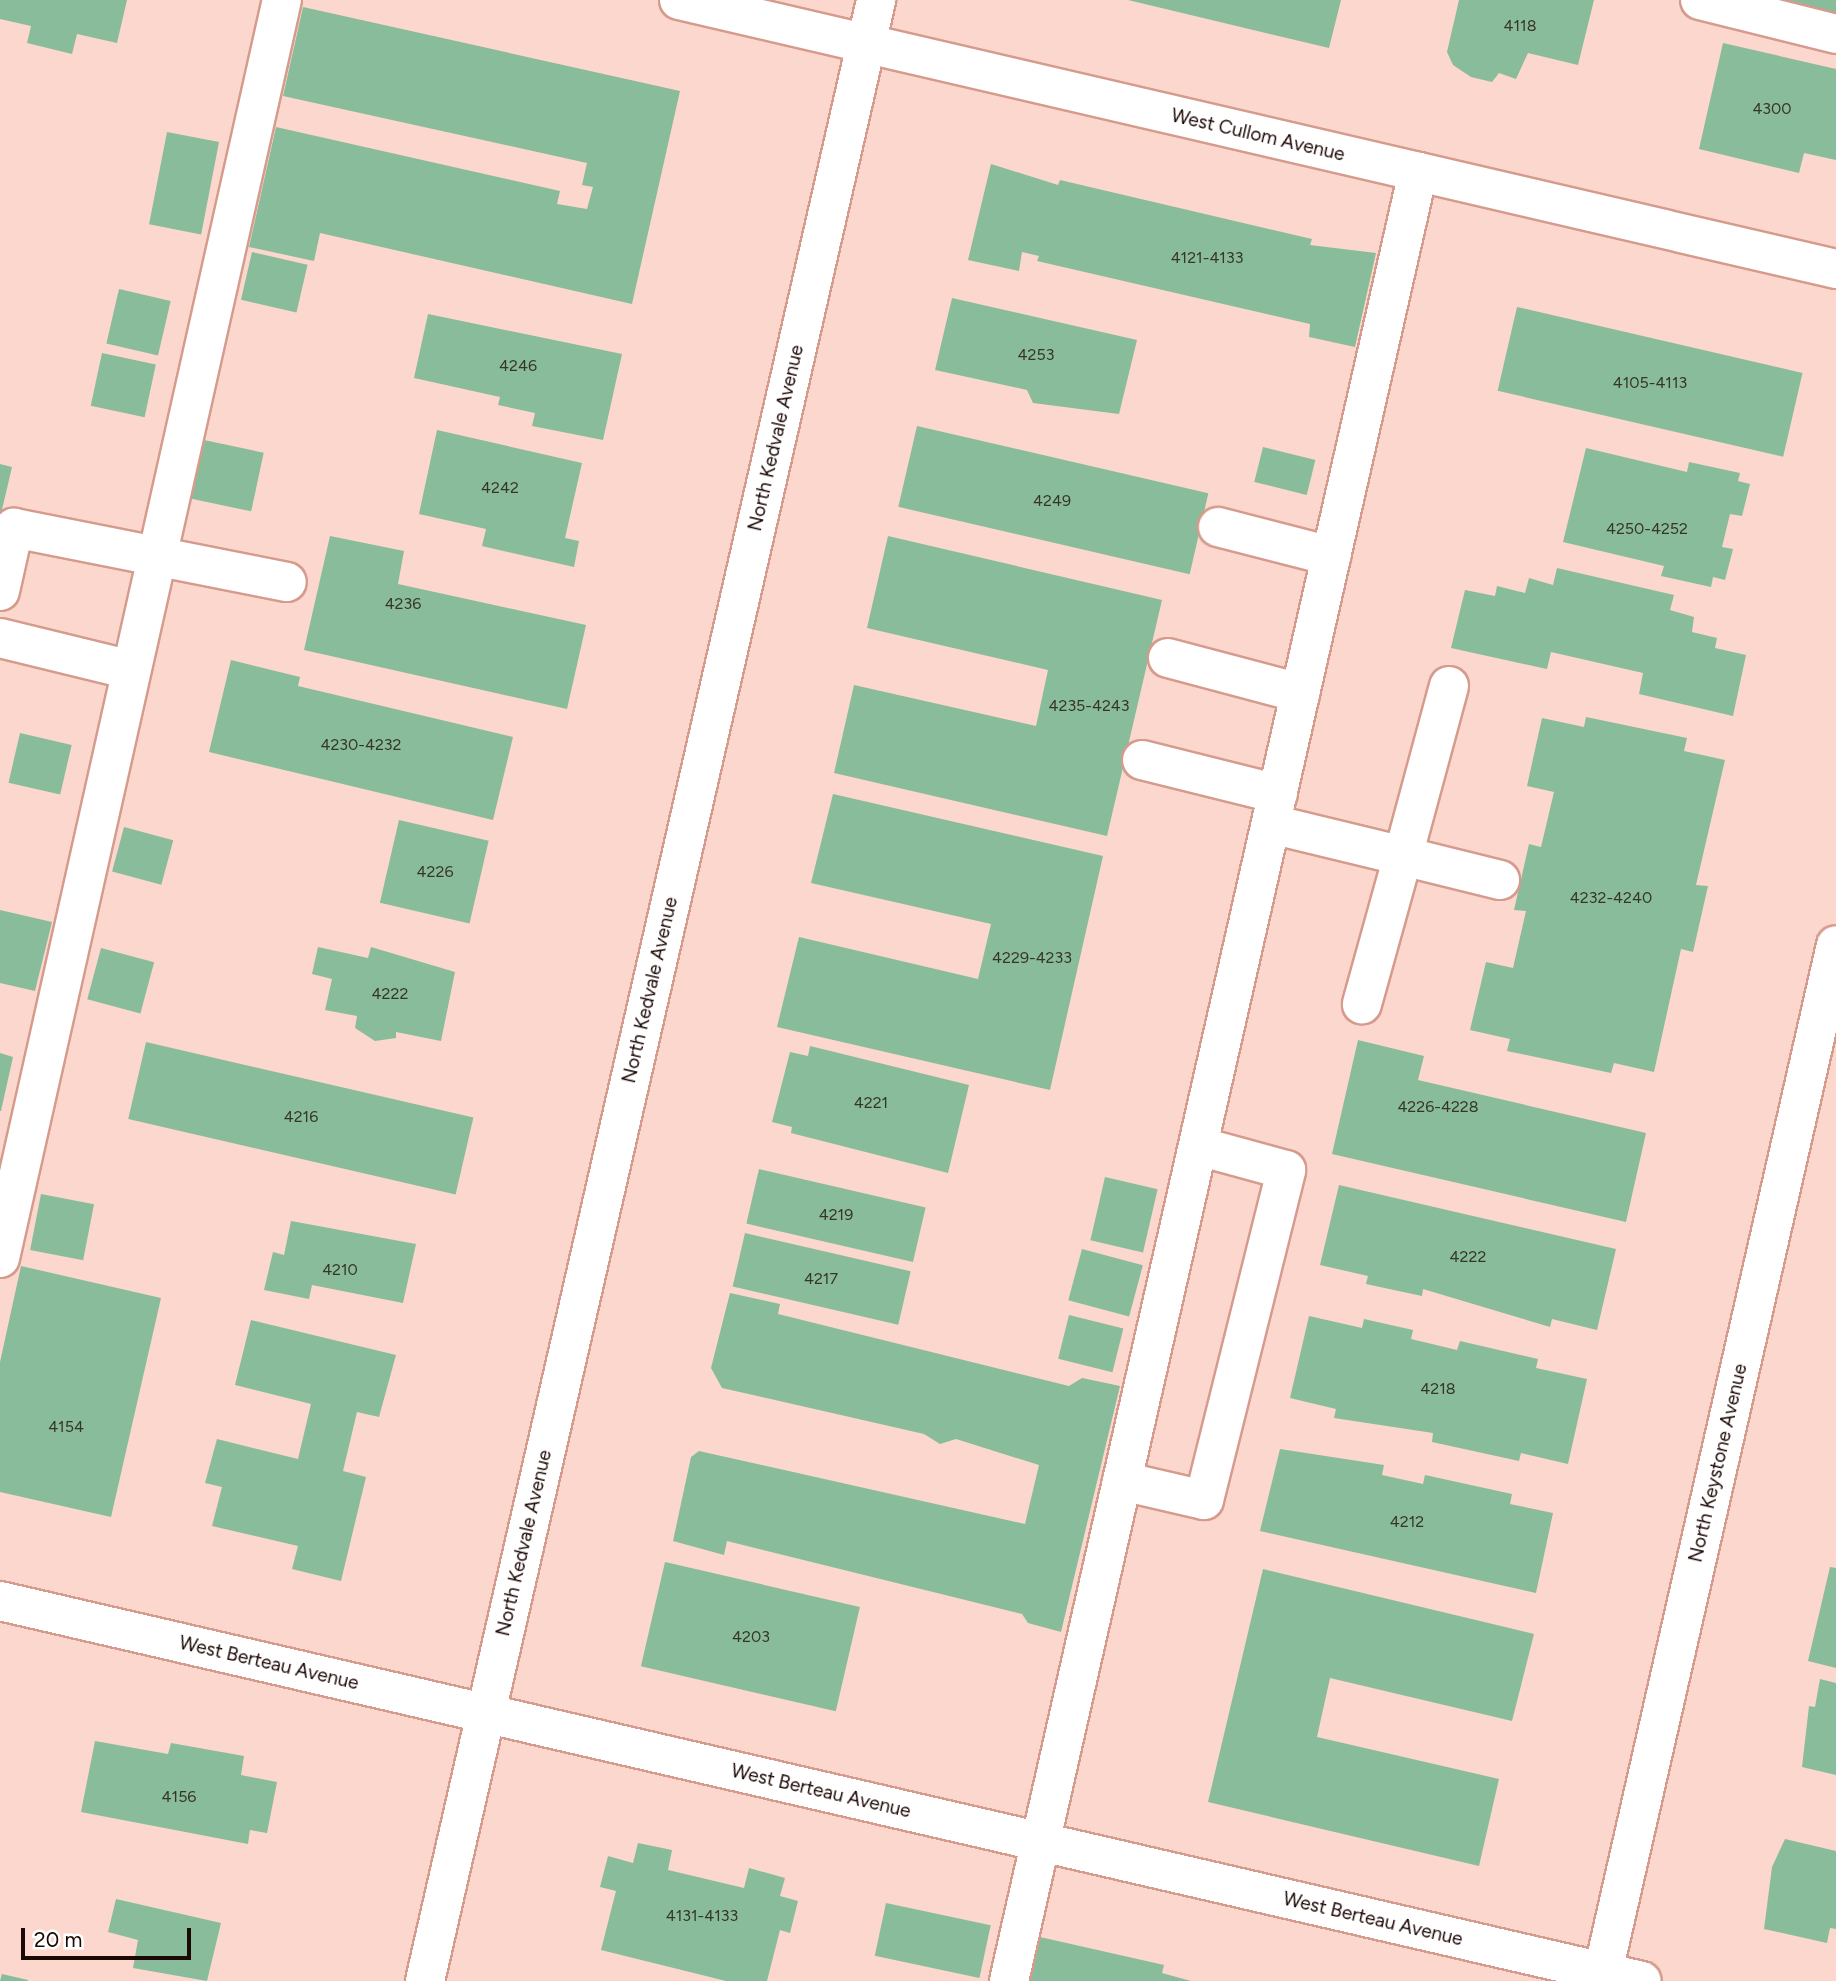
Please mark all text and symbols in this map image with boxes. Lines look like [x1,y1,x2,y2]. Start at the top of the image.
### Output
house number: 4118 [1504,16,1536,36]
house number: 4300 [1752,99,1792,119]
street label: West Cullom Avenue [1169,104,1347,166]
house number: 4121-4133 [1171,248,1243,268]
street label: North Kedvale Avenue [743,343,809,533]
house number: 4253 [1018,345,1054,365]
house number: 4246 [499,356,537,376]
house number: 4105-4113 [1613,373,1687,393]
house number: 4242 [481,478,519,498]
house number: 4249 [1033,491,1071,511]
house number: 4250-4252 [1606,519,1688,539]
house number: 4236 [385,594,421,614]
house number: 4235-4243 [1049,696,1129,716]
house number: 4230-4232 [320,735,402,755]
house number: 4226 [417,862,453,882]
house number: 4232-4240 [1570,888,1652,908]
street label: North Kedvale Avenue [617,895,683,1085]
house number: 4229-4233 [992,948,1072,968]
house number: 4222 [372,984,408,1004]
house number: 4221 [854,1093,888,1113]
house number: 4226-4228 [1397,1097,1479,1117]
house number: 4216 [284,1107,318,1127]
house number: 4219 [819,1205,853,1225]
house number: 4222 [1450,1247,1486,1267]
house number: 4210 [322,1260,358,1280]
house number: 4217 [804,1269,838,1289]
street label: North Keystone Avenue [1684,1361,1752,1565]
house number: 4218 [1420,1379,1456,1399]
house number: 4154 [48,1417,84,1437]
street label: North Kedvale Avenue [491,1448,557,1638]
house number: 4212 [1390,1512,1424,1532]
house number: 4203 [732,1627,770,1647]
street label: West Berteau Avenue [177,1631,361,1695]
street label: West Berteau Avenue [729,1759,913,1823]
house number: 4156 [162,1787,196,1807]
street label: West Berteau Avenue [1281,1887,1465,1951]
house number: 4131-4133 [666,1906,738,1926]
scale bar [24,1914,194,1958]
text: 20 m [34,1927,82,1952]

